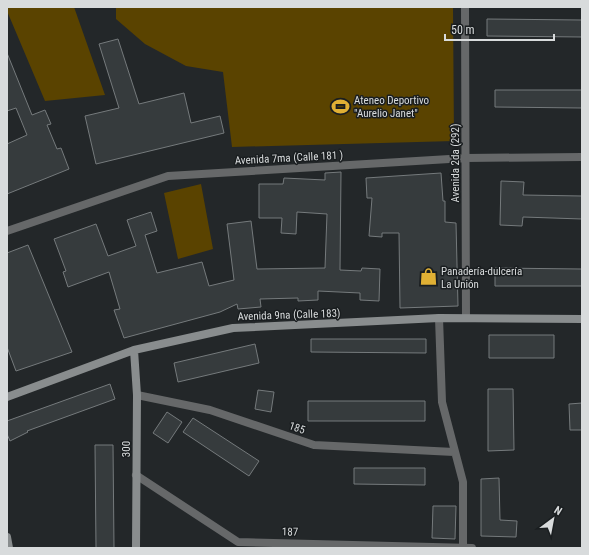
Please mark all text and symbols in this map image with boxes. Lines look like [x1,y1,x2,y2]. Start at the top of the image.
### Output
scale bar [445,16,554,42]
text: 50 m [451,23,475,37]
place label: Ateneo Deportivo "Aurelio Janet" [354,94,430,120]
sports icon: Ateneo Deportivo "Aurelio Janet" [331,96,351,116]
street label: Avenida 2da (292) [449,124,462,202]
street label: Avenida 7ma (Calle 181 ) [234,149,344,167]
place label: Panadería-dulcería La Unión [441,265,522,291]
shop icon: Panadería-dulcería La Unión [418,267,438,287]
street label: Avenida 9na (Calle 183) [237,307,341,323]
street label: 185 [287,419,307,437]
street label: 300 [120,441,133,457]
north arrow [533,499,573,539]
text: N [552,504,565,518]
street label: 187 [282,525,298,539]

